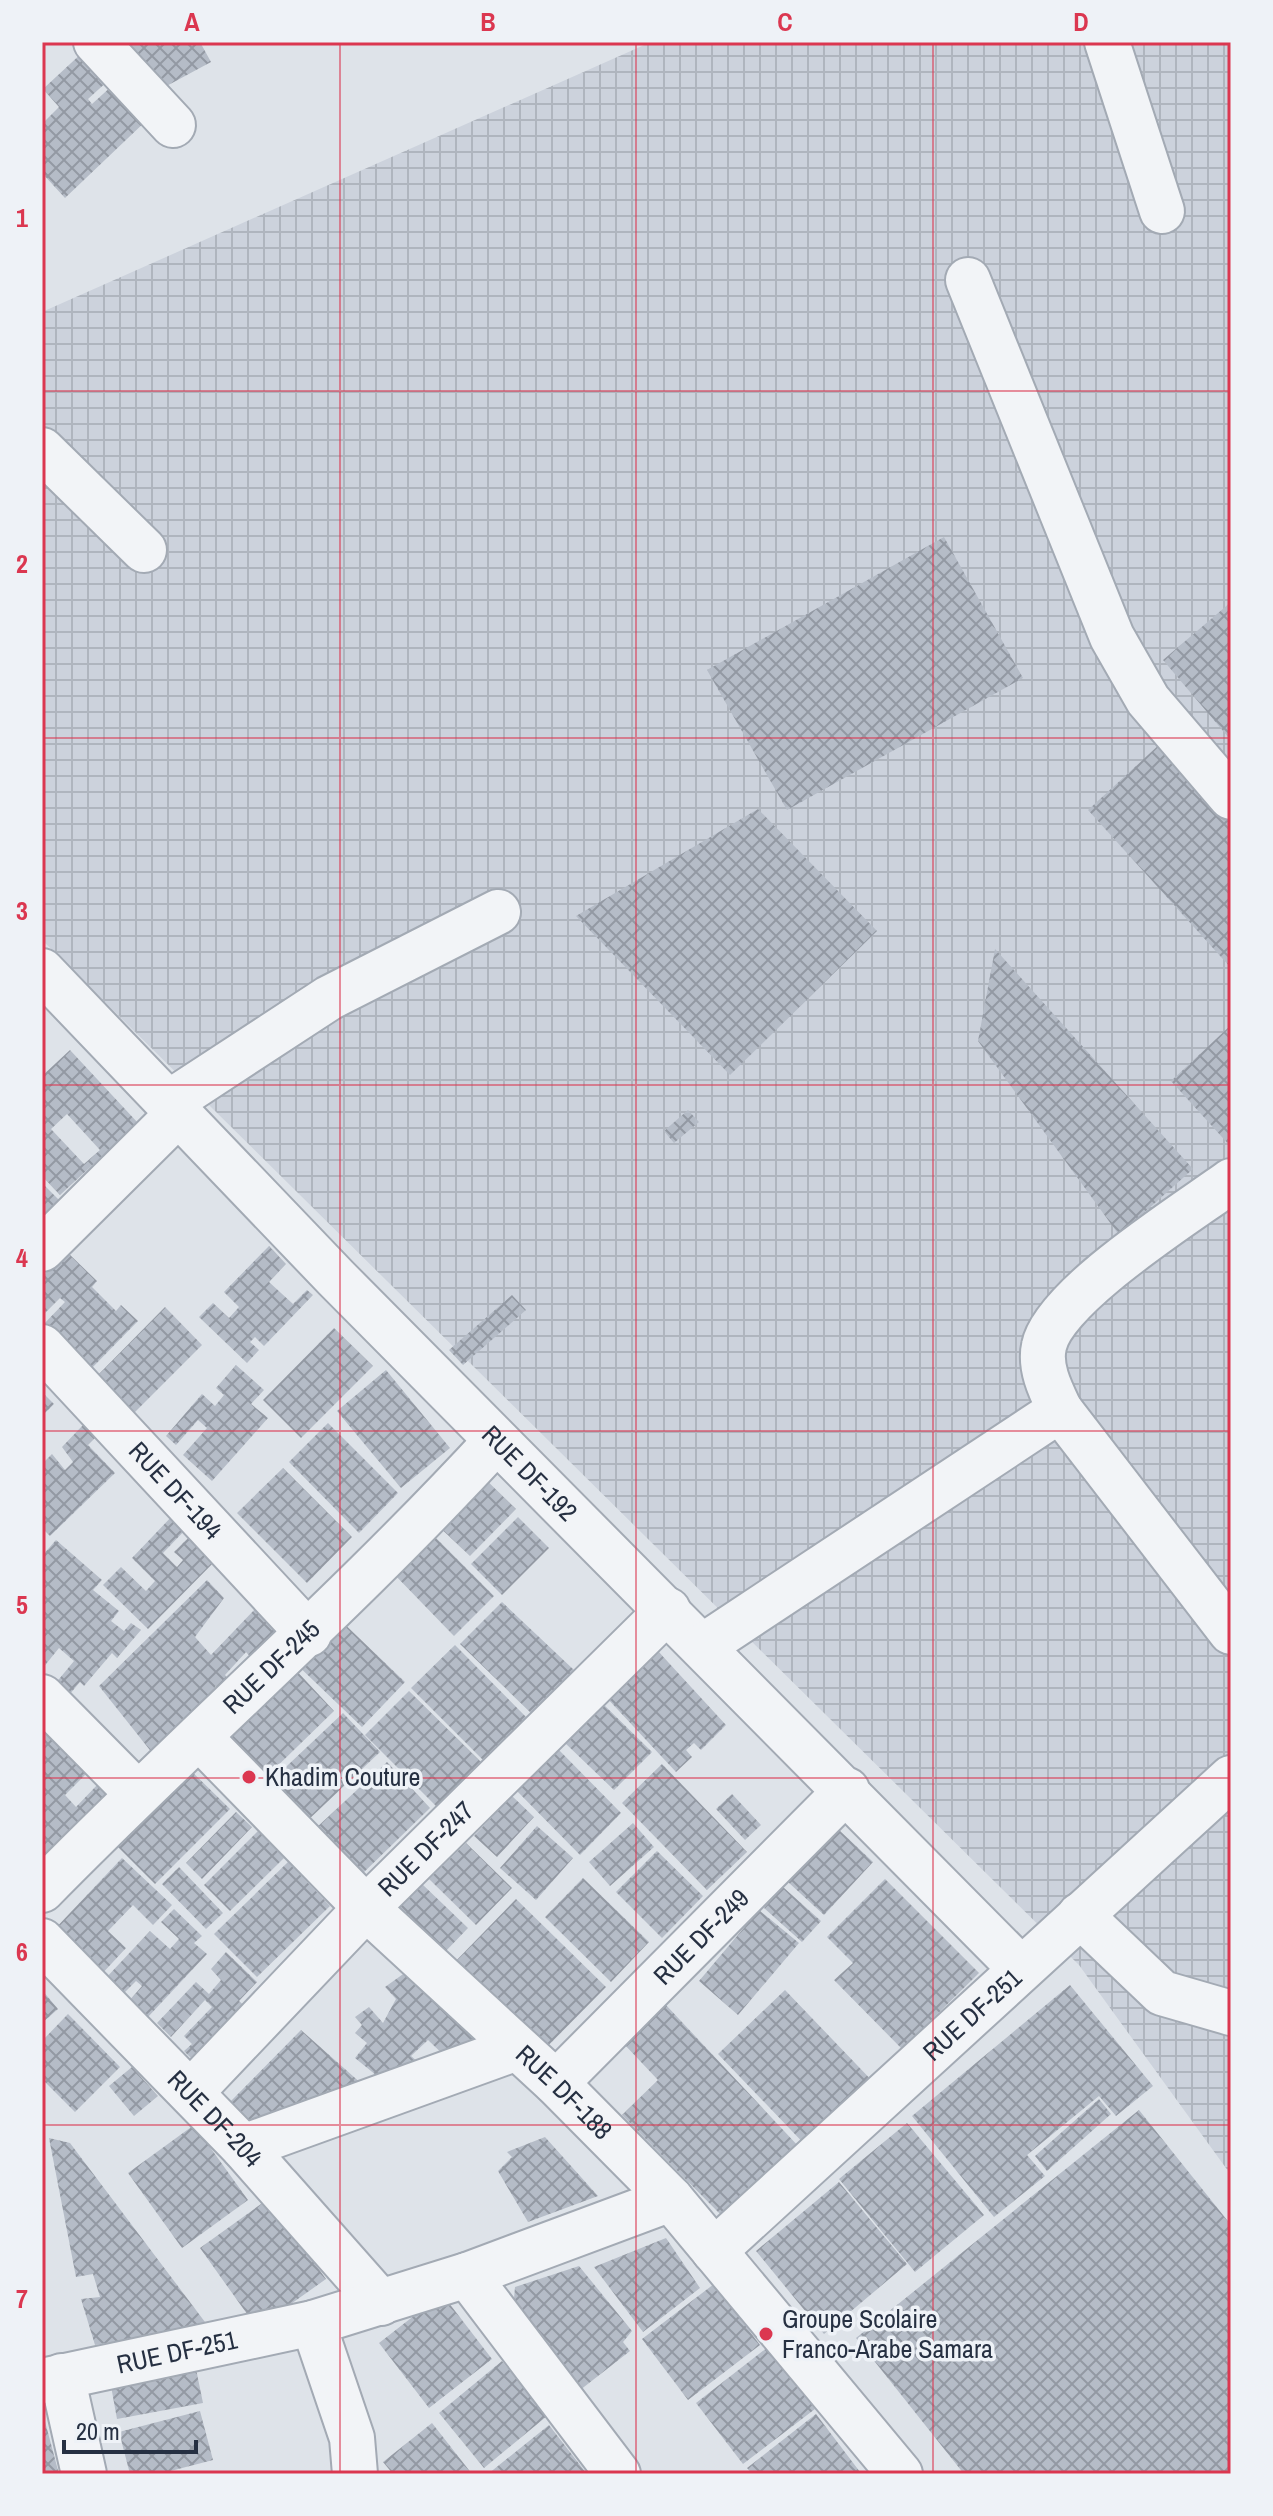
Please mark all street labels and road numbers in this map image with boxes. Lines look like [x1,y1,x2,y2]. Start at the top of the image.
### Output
street label: RUE DF-192 [474,1417,585,1529]
street label: RUE DF-194 [121,1434,230,1547]
street label: RUE DF-245 [215,1612,327,1721]
street label: RUE DF-247 [370,1793,481,1904]
street label: RUE DF-249 [645,1881,756,1992]
street label: RUE DF-251 [915,1960,1029,2069]
street label: RUE DF-188 [508,2037,620,2147]
street label: RUE DF-204 [160,2062,271,2174]
street label: RUE DF-251 [113,2322,240,2382]

